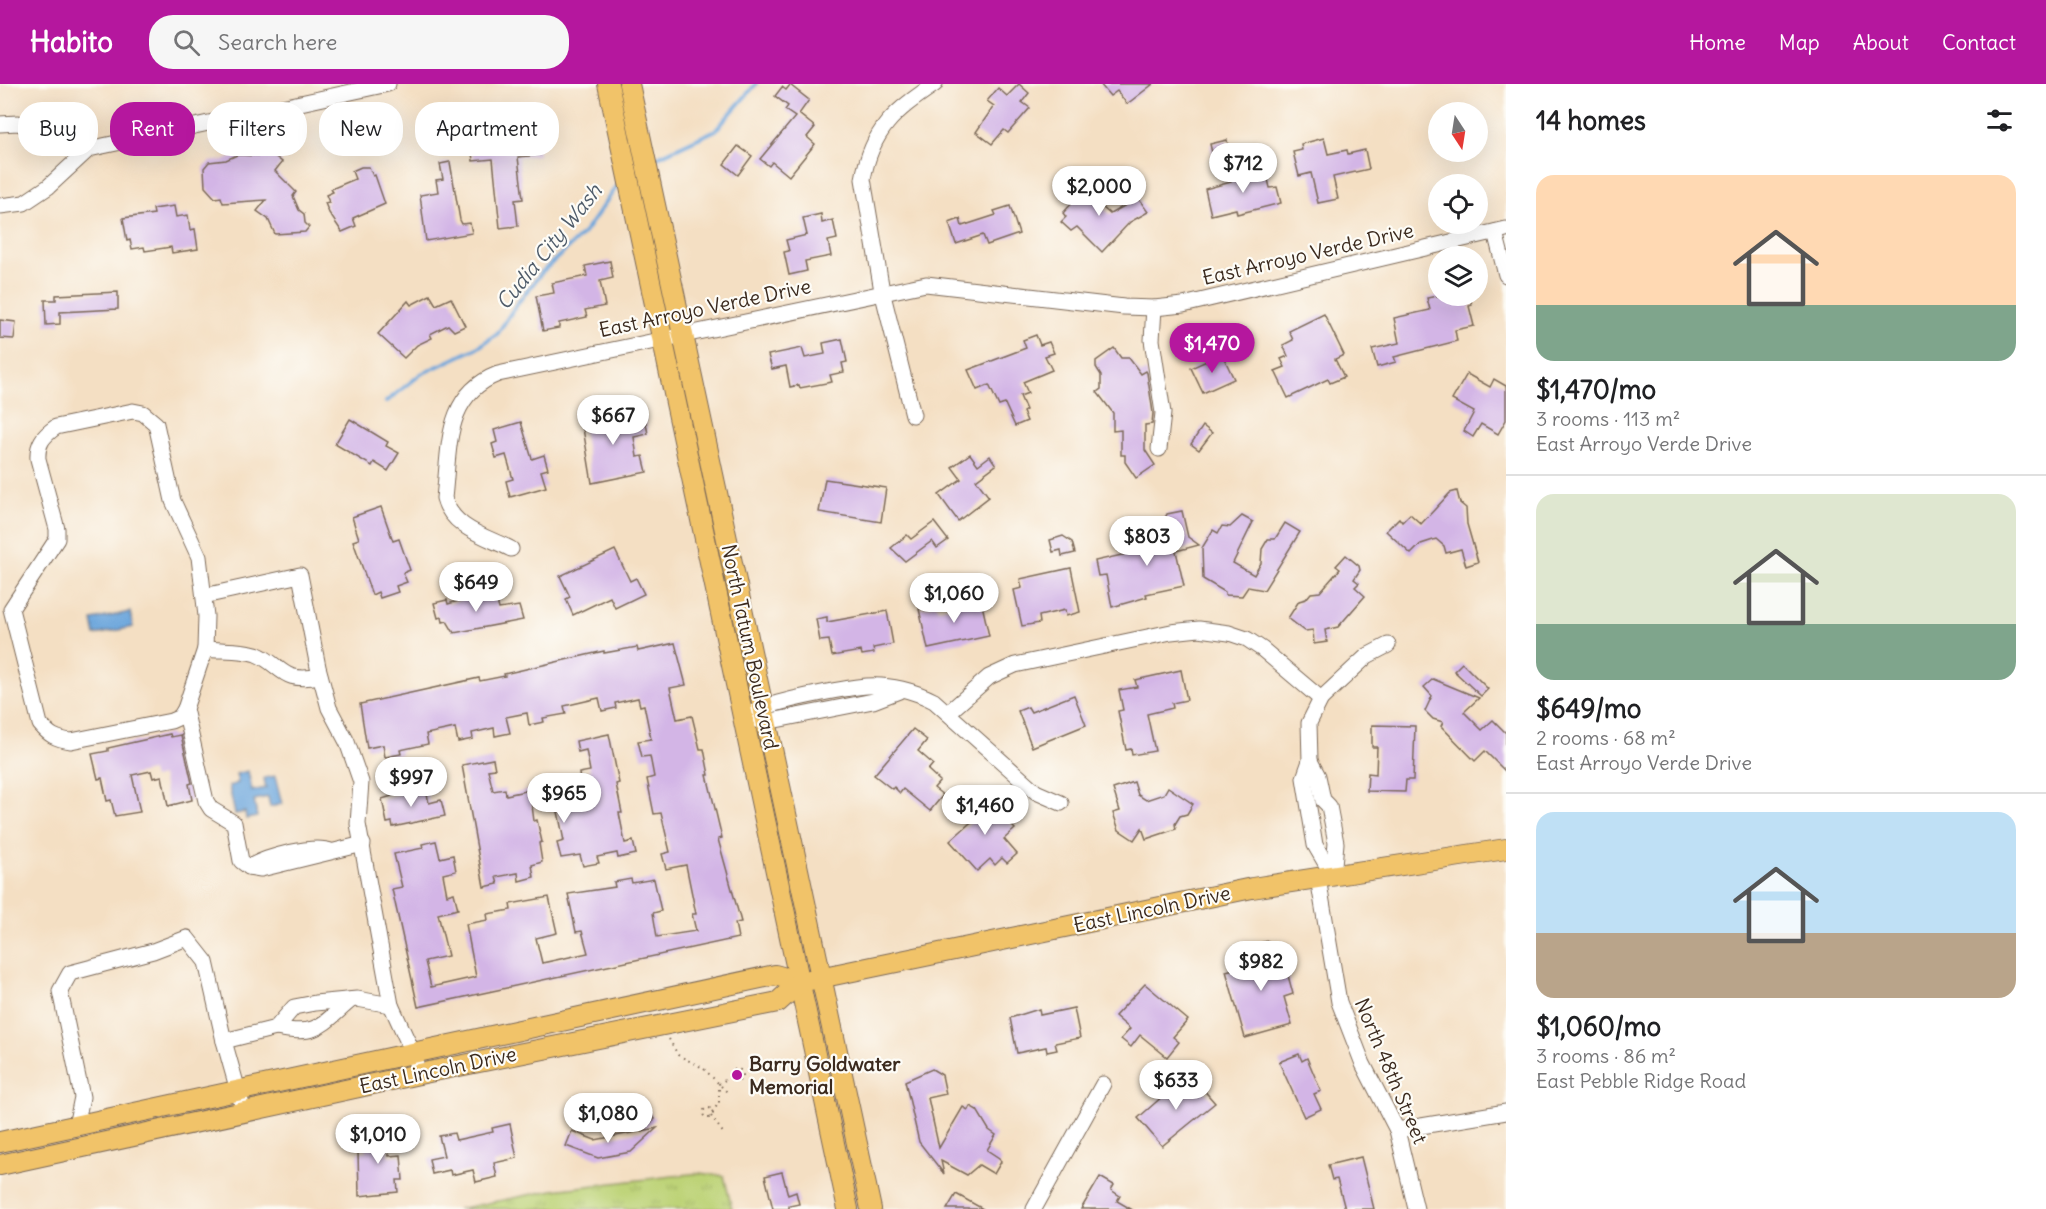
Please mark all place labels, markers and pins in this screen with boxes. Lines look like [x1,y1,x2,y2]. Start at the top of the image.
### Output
pin: $712 [1207,143,1279,194]
pin: $2,000 [1050,166,1148,217]
pin: $1,470 [1163,323,1261,374]
pin: $667 [577,395,649,446]
pin: $803 [1111,516,1183,567]
pin: $649 [440,562,512,613]
pin: $1,060 [905,573,1003,624]
pin: $997 [375,757,447,808]
pin: $965 [528,773,600,824]
pin: $1,460 [936,785,1034,836]
pin: $982 [1225,941,1297,992]
place label: Barry Goldwater Memorial [749,1051,901,1099]
pin: $633 [1140,1060,1212,1111]
marker: Barry Goldwater Memorial [730,1068,744,1082]
pin: $1,080 [559,1093,657,1144]
pin: $1,010 [329,1114,427,1165]

